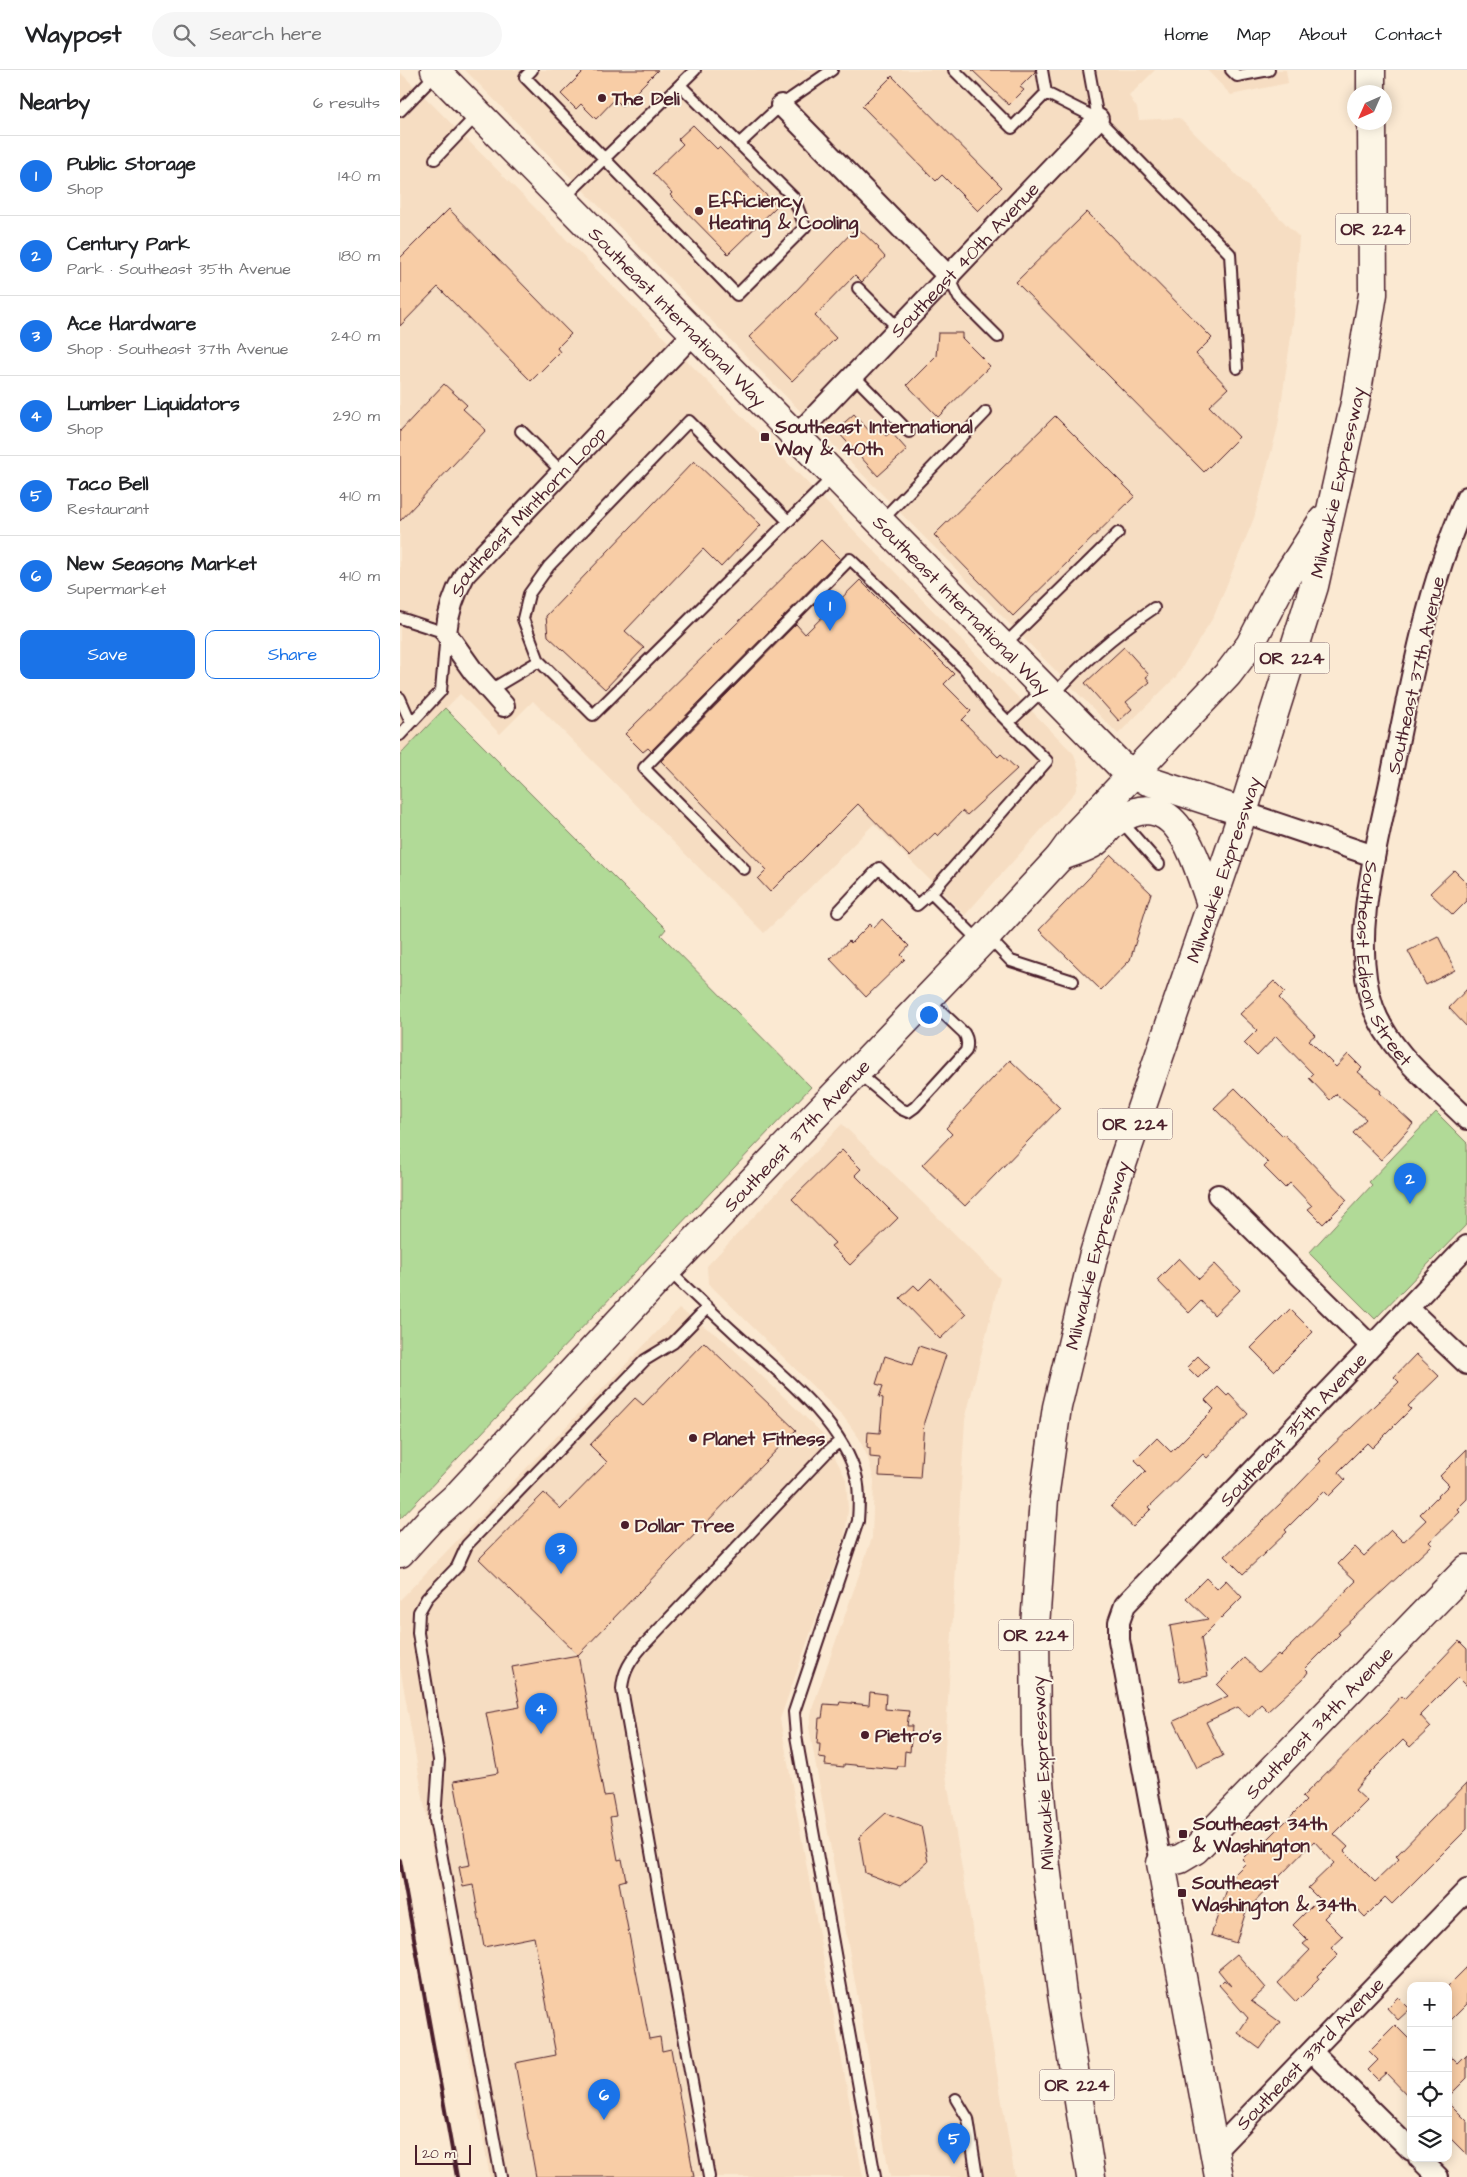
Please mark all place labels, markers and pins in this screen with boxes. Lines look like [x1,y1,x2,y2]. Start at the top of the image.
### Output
place label: The Deli [611,86,680,113]
marker: The Deli [596,92,608,104]
place label: Efficiency Heating & Cooling [709,188,858,238]
marker: Efficiency Heating & Cooling [693,205,705,217]
place label: Southeast International Way & 40th [774,414,973,464]
marker: Southeast International Way & 40th [759,431,771,443]
pin: 1 [814,590,846,631]
pin: 2 [1394,1163,1426,1204]
place label: Planet Fitness [703,1426,826,1453]
marker: Planet Fitness [687,1432,699,1444]
place label: Dollar Tree [635,1513,735,1540]
marker: Dollar Tree [619,1519,631,1531]
pin: 3 [545,1533,577,1574]
pin: 4 [525,1693,557,1734]
place label: Pietro's [875,1723,942,1750]
marker: Pietro's [859,1729,871,1741]
place label: Southeast 34th & Washington [1192,1811,1328,1861]
marker: Southeast 34th & Washington [1177,1828,1189,1840]
place label: Southeast Washington & 34th [1191,1870,1357,1920]
marker: Southeast Washington & 34th [1176,1887,1188,1899]
pin: 6 [588,2079,620,2120]
pin: 5 [938,2123,970,2164]

